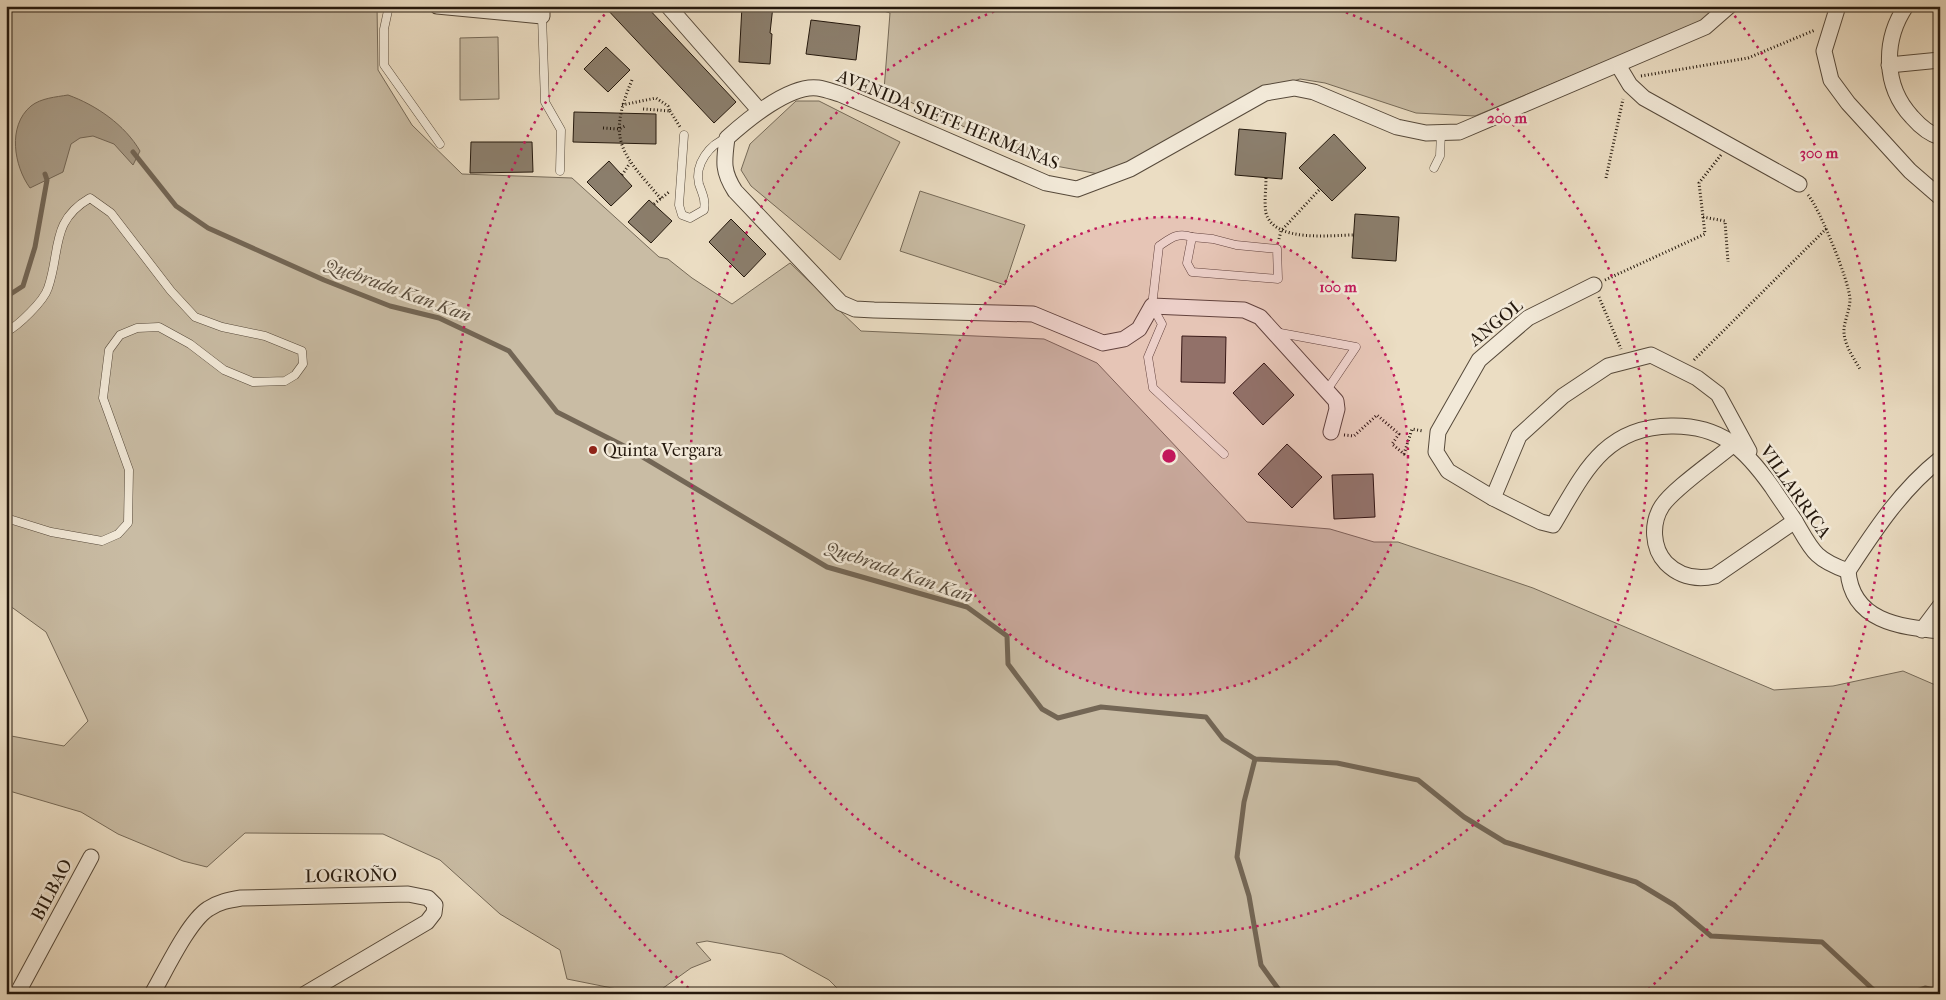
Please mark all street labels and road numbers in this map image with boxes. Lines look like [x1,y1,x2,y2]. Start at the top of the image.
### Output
street label: AVENIDA SIETE HERMANAS [833,65,1062,174]
street label: ANGOL [1464,295,1527,352]
street label: VILLARRICA [1755,440,1835,543]
street label: BILBAO [27,856,77,924]
street label: LOGROÑO [305,864,397,887]

